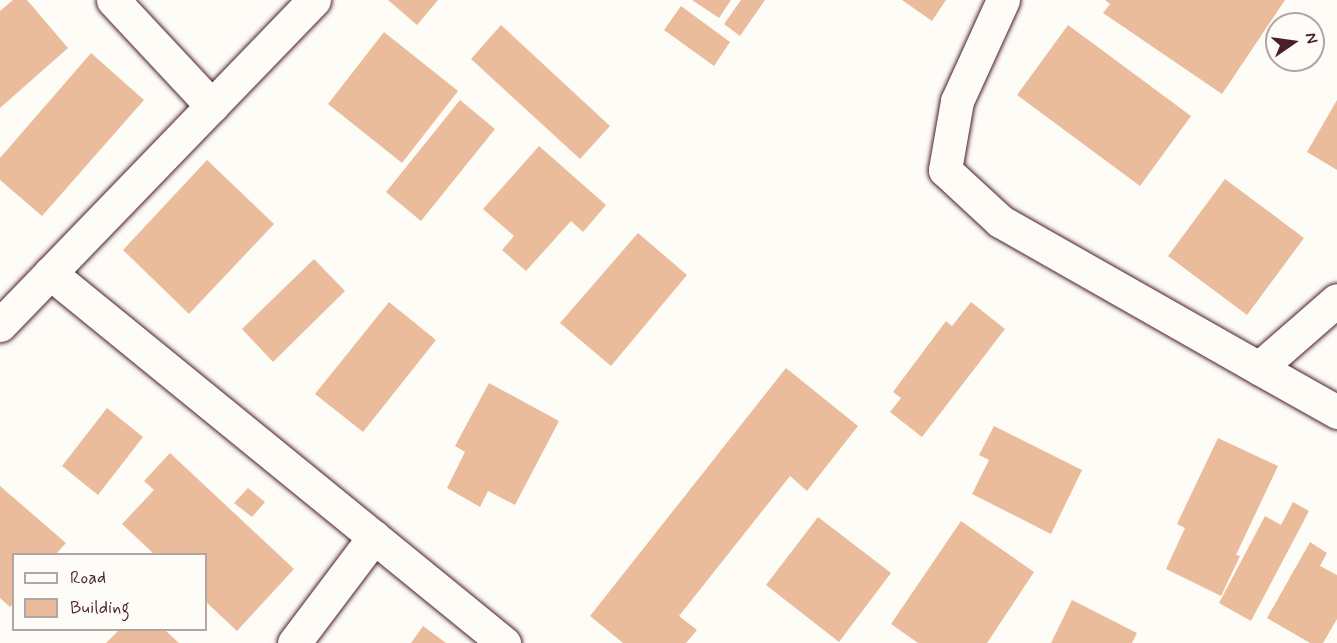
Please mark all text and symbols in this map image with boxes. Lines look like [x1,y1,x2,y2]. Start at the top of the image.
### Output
north arrow [1265,12,1325,72]
text: N [1300,31,1323,46]
legend [12,553,207,631]
text: Road [70,566,106,590]
text: Building [70,596,130,620]

